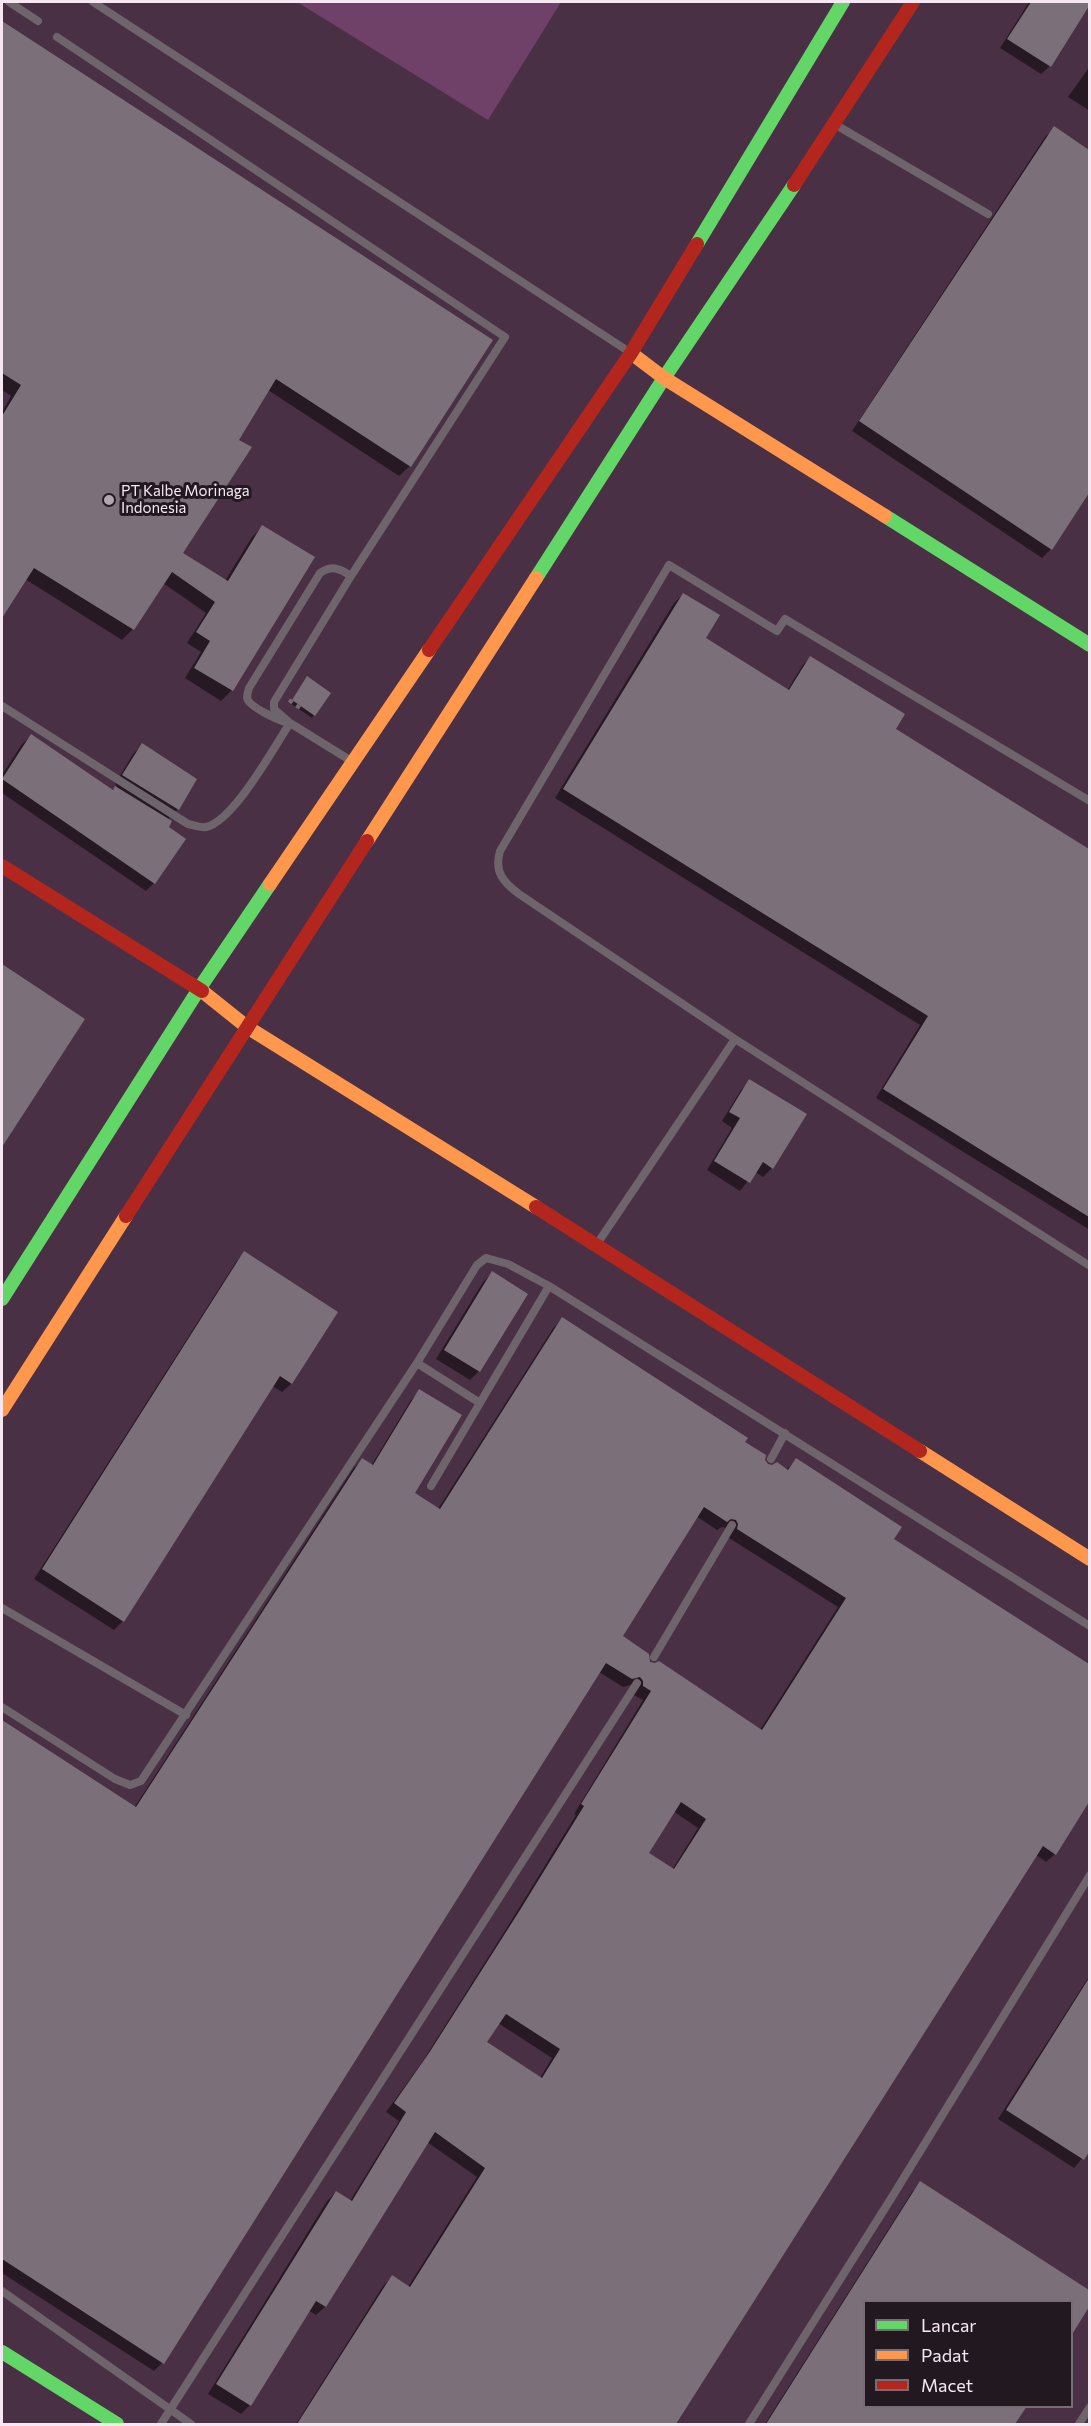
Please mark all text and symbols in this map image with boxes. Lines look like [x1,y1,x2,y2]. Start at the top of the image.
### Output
place label: PT Kalbe Morinaga Indonesia [121,482,250,517]
marker: PT Kalbe Morinaga Indonesia [102,493,116,507]
legend [863,2300,1073,2408]
text: Lancar [921,2314,977,2336]
text: Padat [921,2344,969,2366]
text: Macet [921,2374,973,2396]

